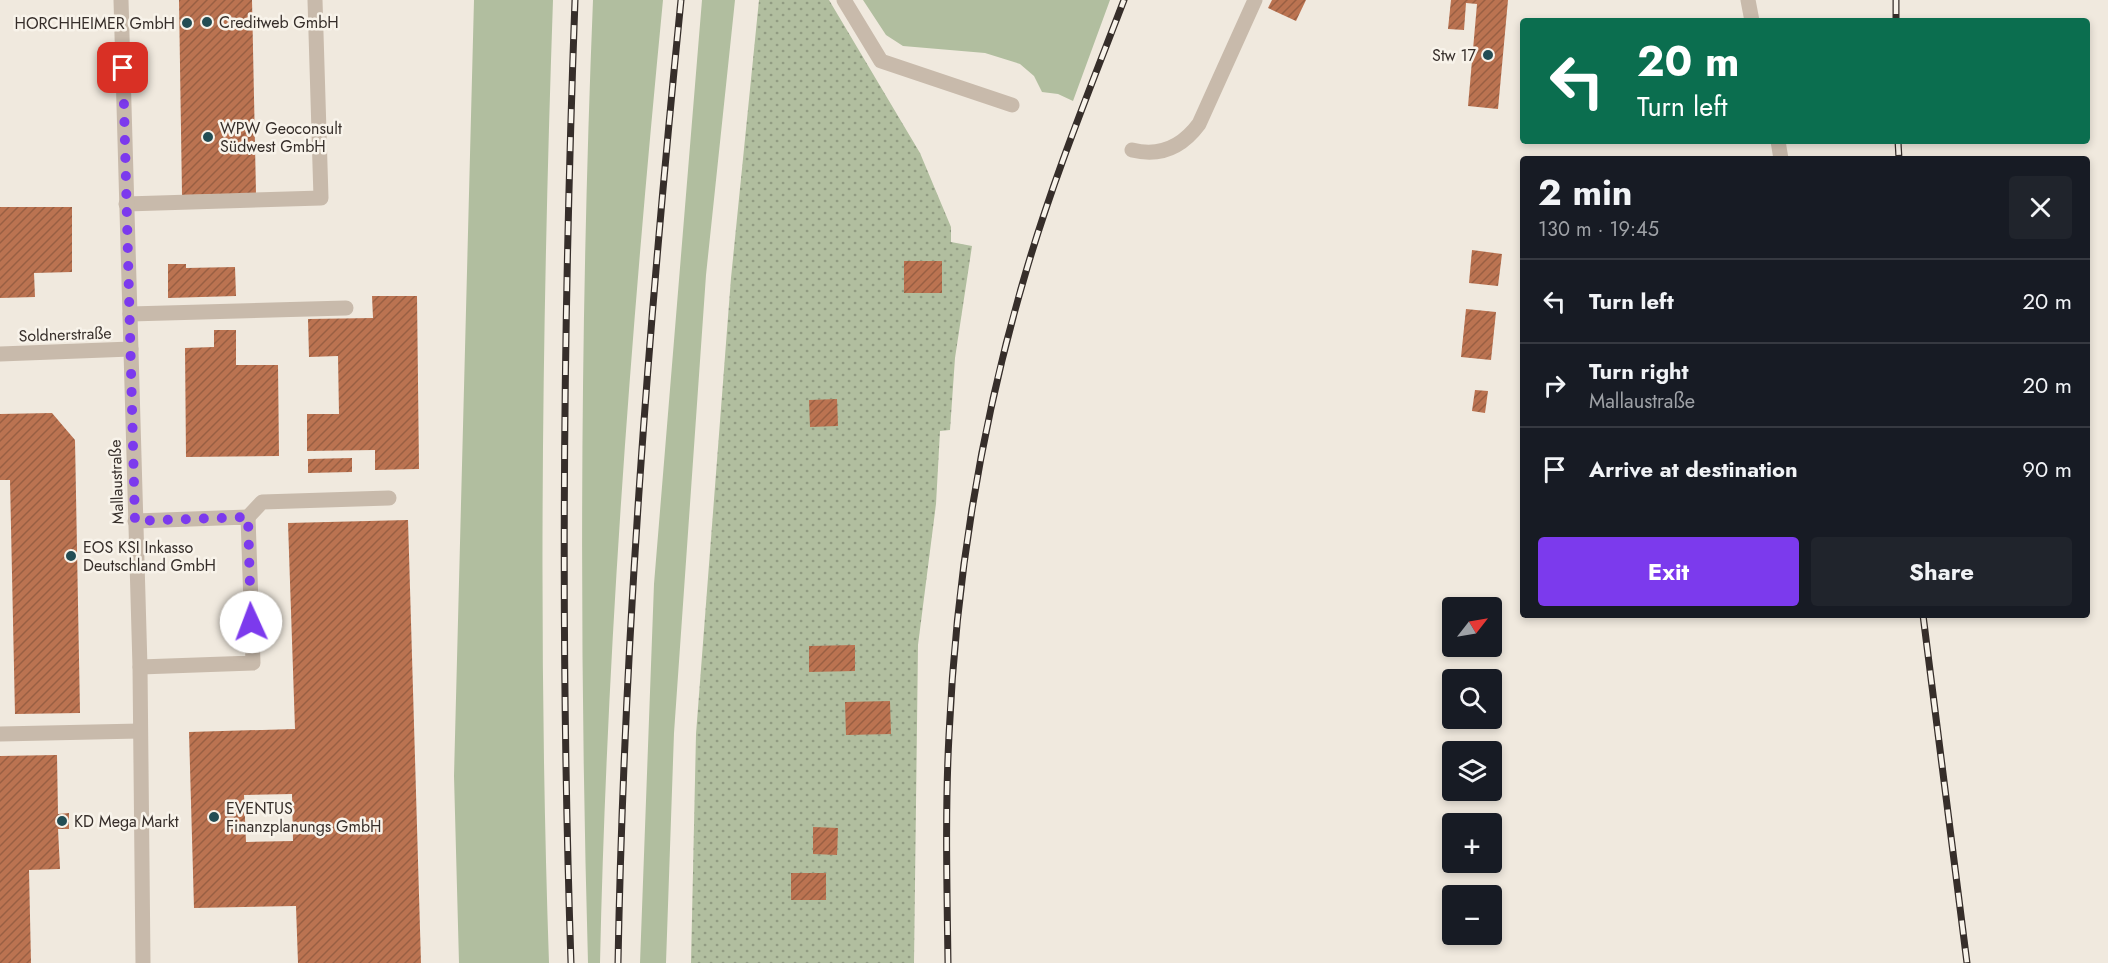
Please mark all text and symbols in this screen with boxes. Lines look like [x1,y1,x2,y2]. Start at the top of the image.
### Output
place label: Creditweb GmbH [219,11,339,34]
place label: HORCHHEIMER GmbH [14,12,175,35]
marker: Creditweb GmbH [200,15,214,29]
marker: HORCHHEIMER GmbH [180,16,194,30]
text: 20 m [1637,31,1739,92]
pin [97,42,148,93]
icon: left [1538,42,1616,120]
place label: Stw 17 [1432,44,1477,67]
marker: Stw 17 [1481,48,1495,62]
icon: arrive [106,51,139,84]
text: Turn left [1637,87,1727,126]
place label: WPW Geoconsult Südwest GmbH [220,117,342,158]
marker: WPW Geoconsult Südwest GmbH [201,130,215,144]
text: 2 min [1538,166,1633,218]
button: close [2009,176,2072,239]
text: 130 m · 19:45 [1538,215,1659,244]
icon: left [1538,285,1571,318]
text: Turn left [1589,285,1674,317]
text: 20 m [2023,285,2072,317]
street label: Soldnerstraße [18,321,112,348]
text: Turn right [1589,355,1689,387]
icon: right [1538,369,1571,402]
text: 20 m [2023,369,2072,401]
text: Mallaustraße [1589,387,1695,416]
street label: Mallaustraße [104,439,129,525]
icon: arrive [1538,453,1571,486]
text: Arrive at destination [1589,453,1798,485]
text: 90 m [2022,453,2072,485]
place label: EOS KSI Inkasso Deutschland GmbH [83,536,216,577]
button: Exit [1538,537,1799,606]
button: Share [1811,537,2072,606]
marker: EOS KSI Inkasso Deutschland GmbH [64,549,78,563]
position arrow [219,590,283,654]
north arrow [1442,597,1502,657]
map controls [1442,597,1502,945]
button: search [1442,669,1502,729]
button: layers [1442,741,1502,801]
place label: EVENTUS Finanzplanungs GmbH [226,797,382,838]
place label: KD Mega Markt [74,810,179,833]
marker: EVENTUS Finanzplanungs GmbH [207,810,221,824]
button: + [1442,813,1502,873]
marker: KD Mega Markt [55,814,69,828]
button: − [1442,885,1502,945]

